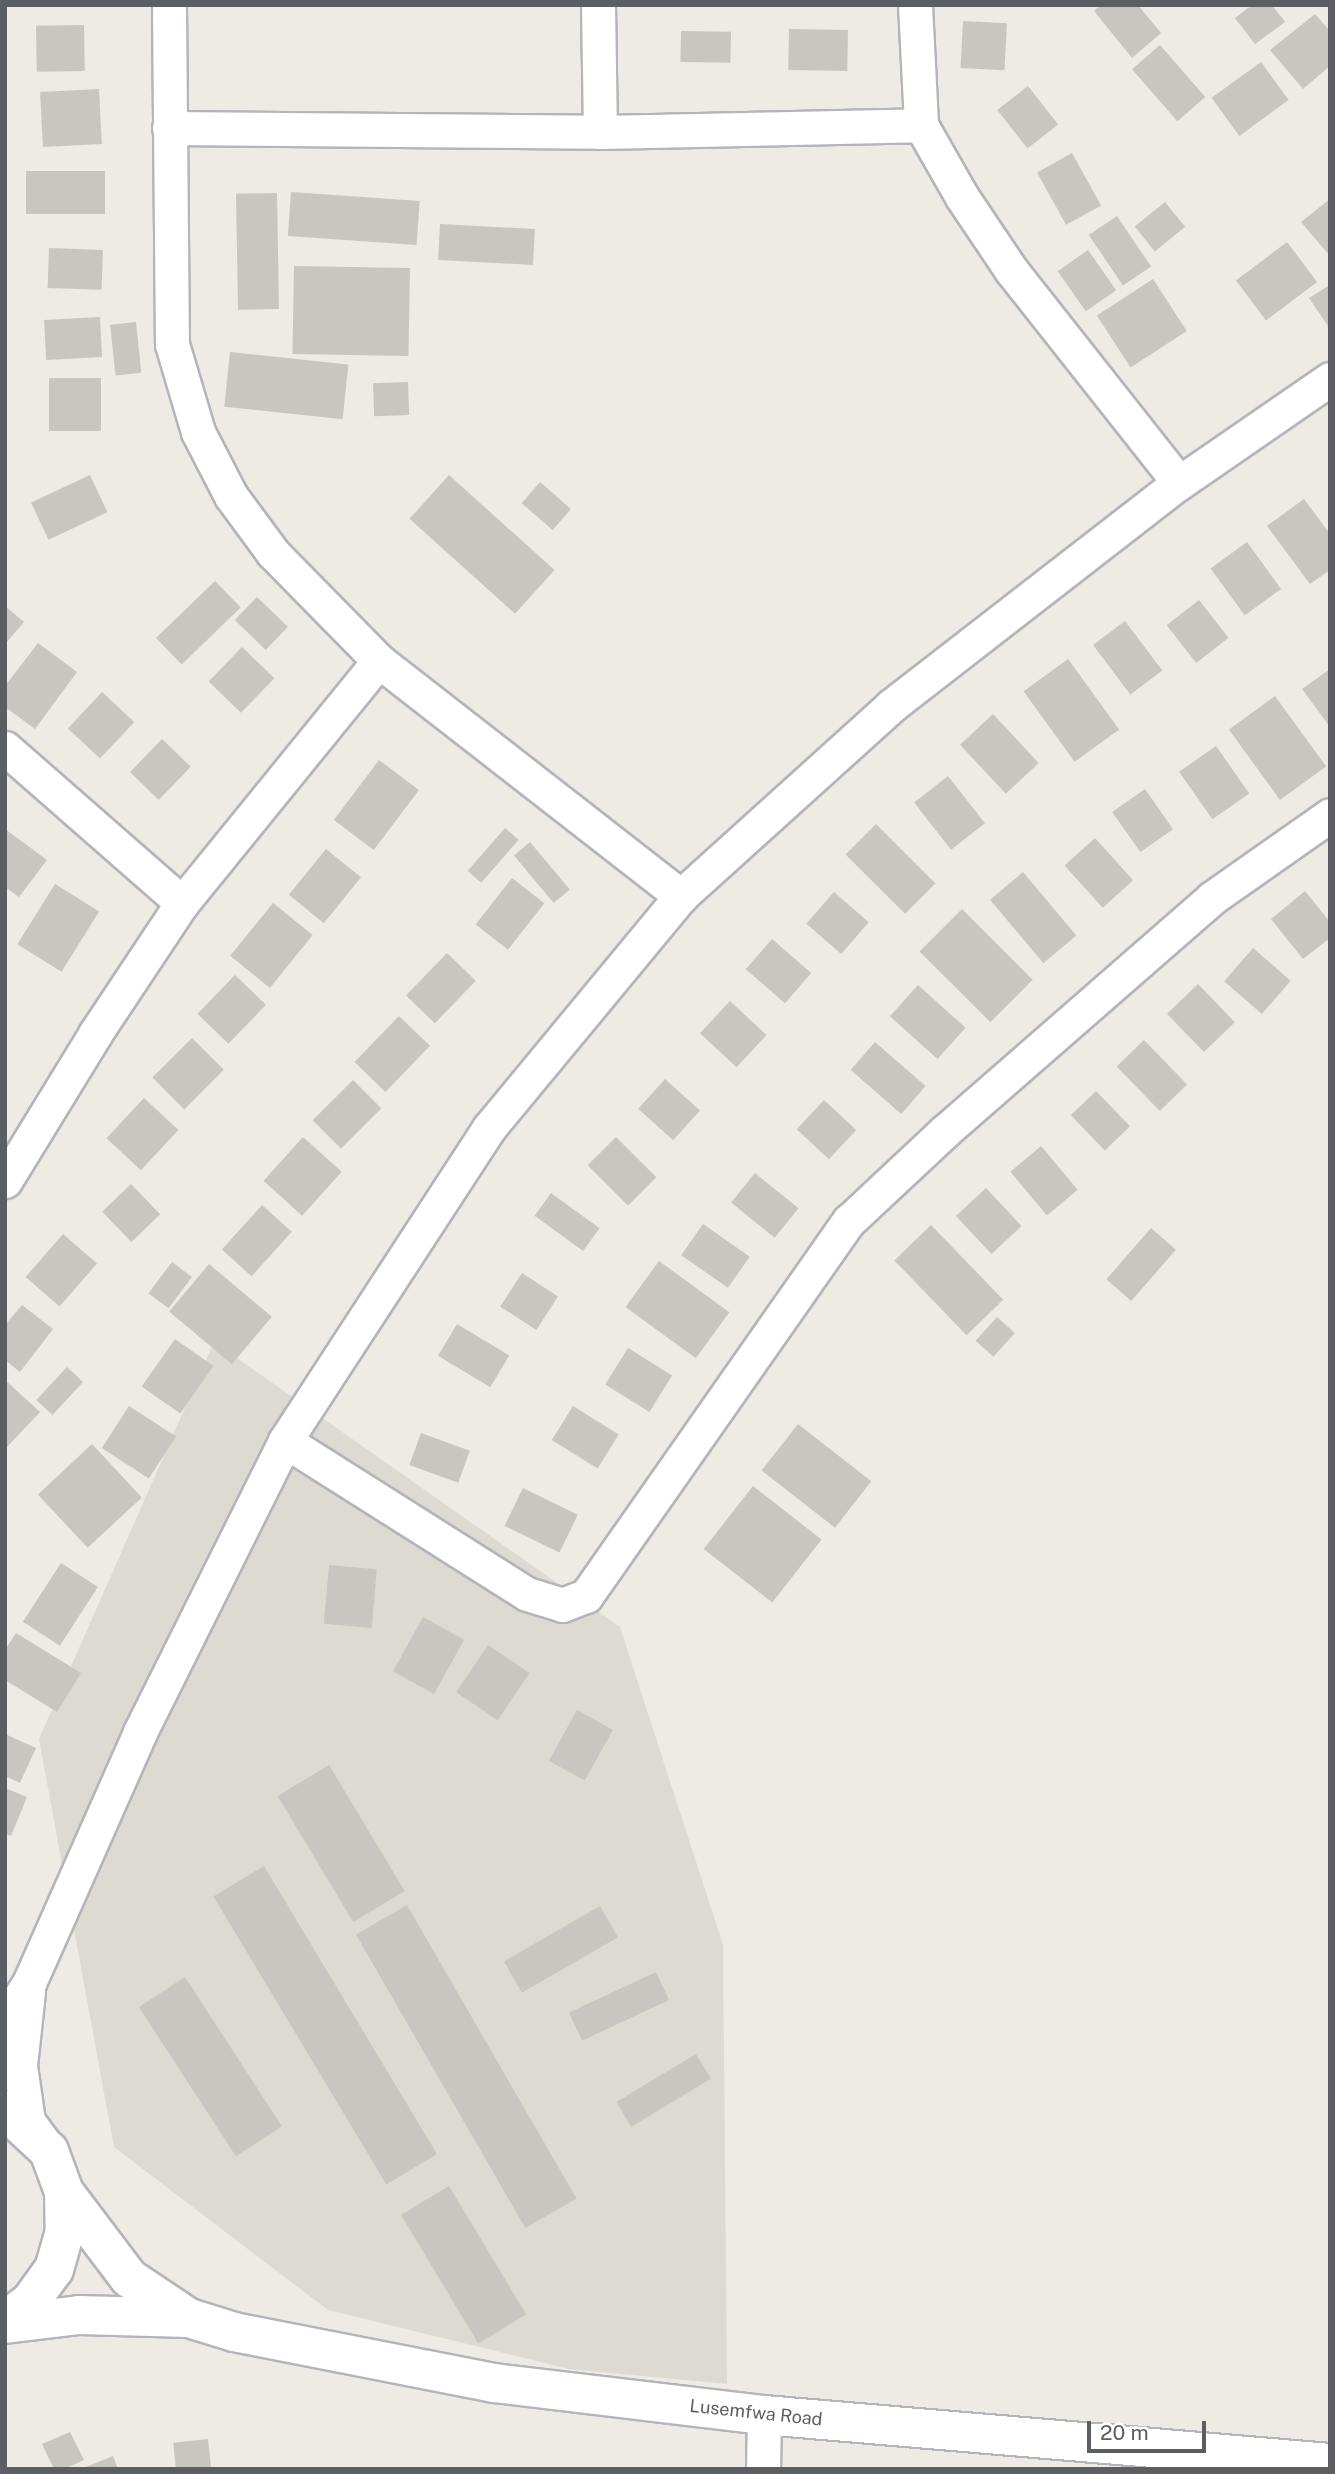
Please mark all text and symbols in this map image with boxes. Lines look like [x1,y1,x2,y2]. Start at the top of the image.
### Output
street label: Lusemfwa Road [688,2395,824,2431]
scale bar [1090,2408,1209,2452]
text: 20 m [1100,2420,1149,2445]

